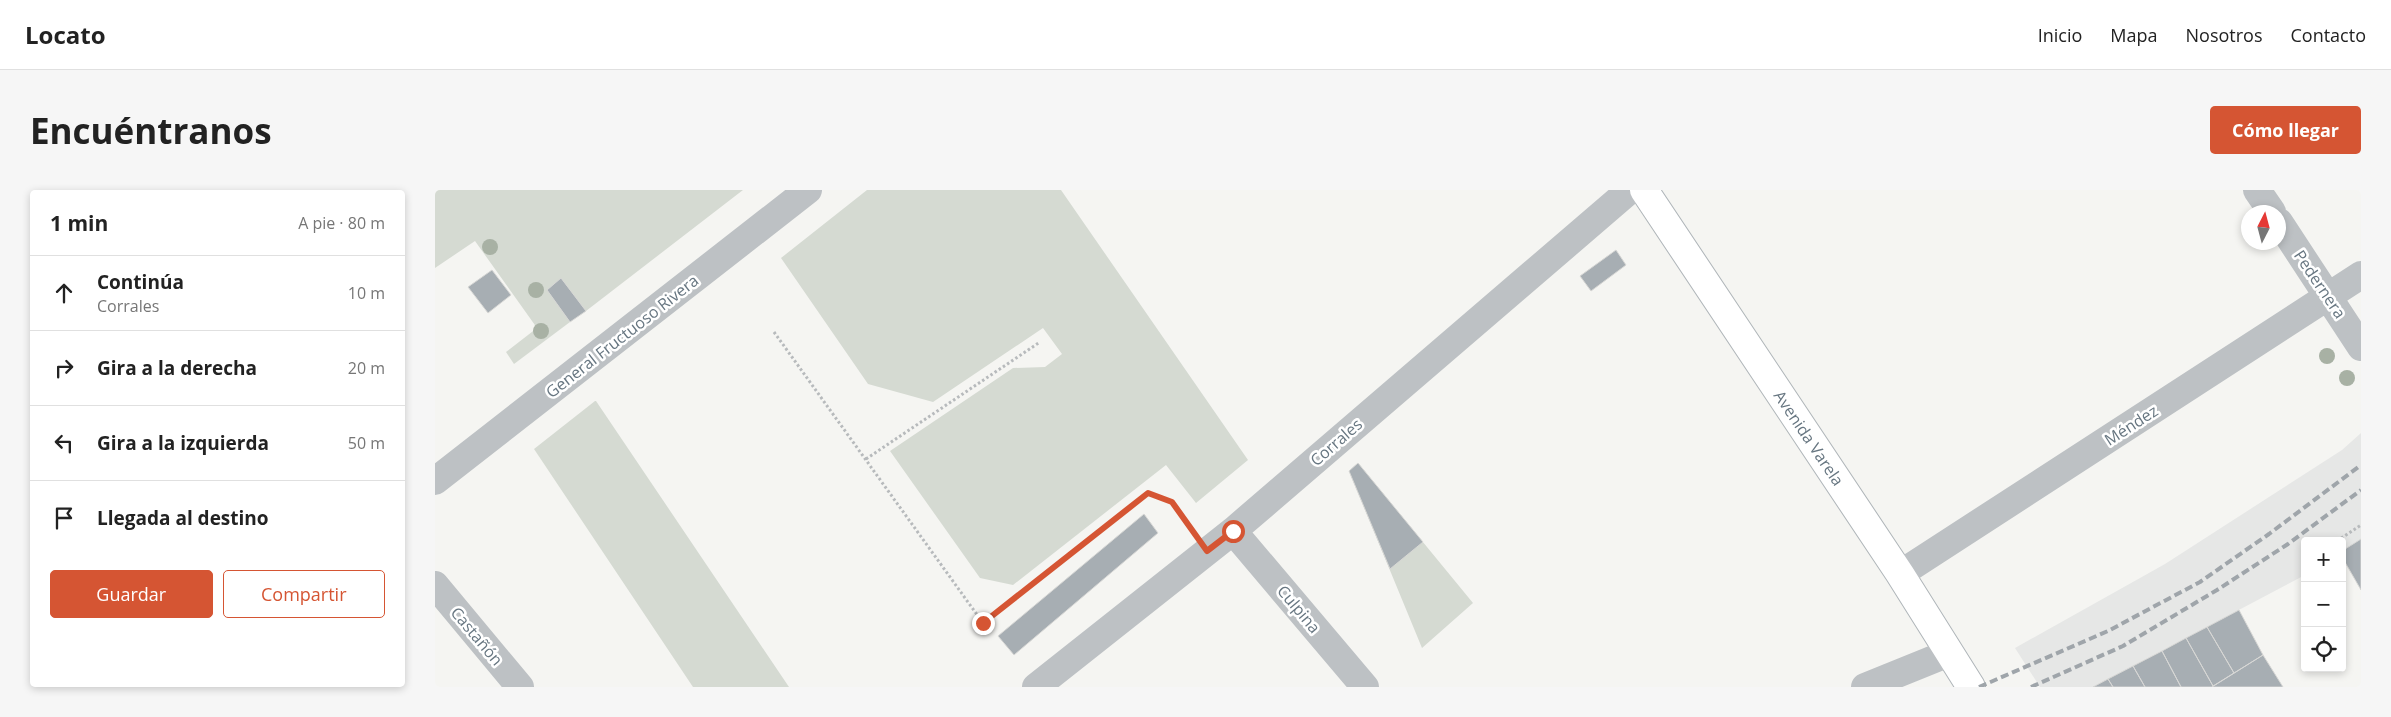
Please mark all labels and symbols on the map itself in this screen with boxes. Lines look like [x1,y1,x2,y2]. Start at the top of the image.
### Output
north arrow [2241,205,2286,250]
street label: Pedernera [2289,245,2351,323]
street label: General Fructuoso Rivera [541,269,703,403]
street label: Avenida Varela [1769,386,1849,490]
street label: Méndez [2100,400,2162,450]
street label: Corrales [1305,413,1367,471]
route start [1222,520,1245,543]
street label: Culpina [1272,580,1326,638]
street label: Castañón [446,602,508,670]
route end [972,612,995,635]

